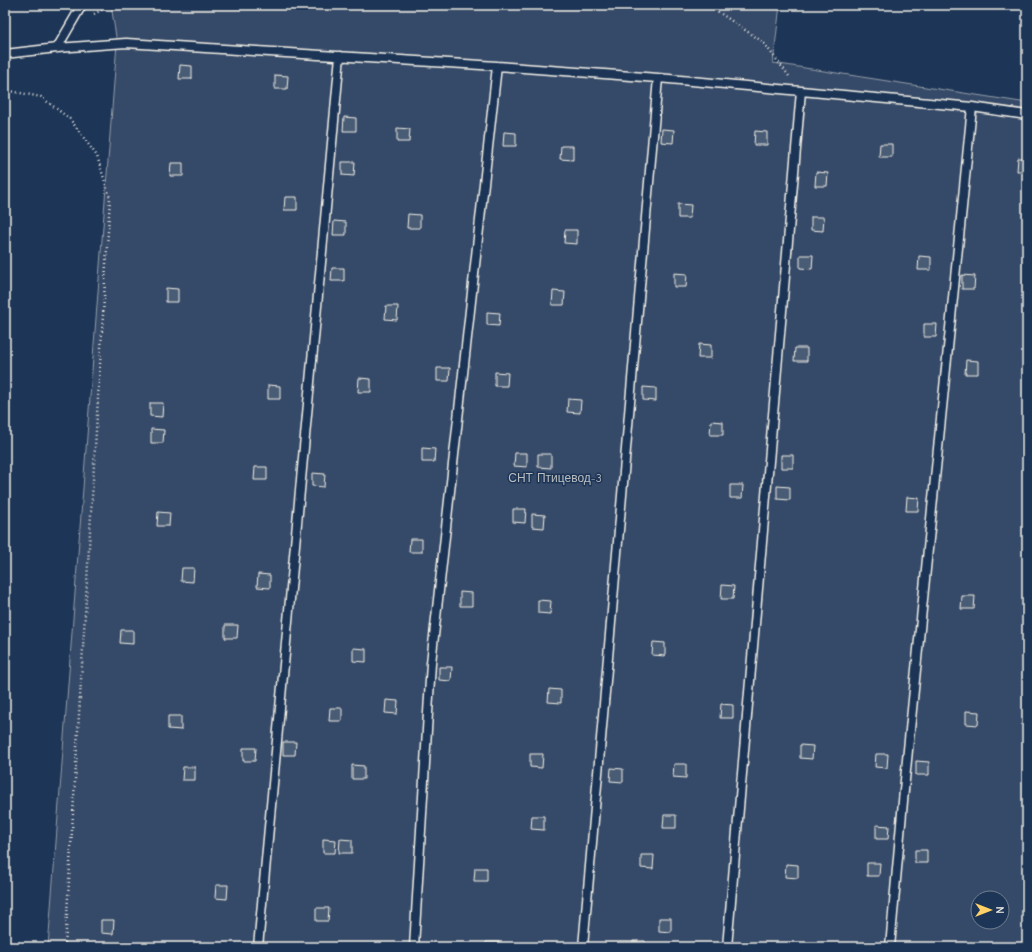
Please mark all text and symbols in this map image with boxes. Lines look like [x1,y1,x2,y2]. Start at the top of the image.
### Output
park label: СНТ Птицевод-3 [508,471,602,485]
north arrow [970,890,1010,930]
text: N [993,906,1006,914]

